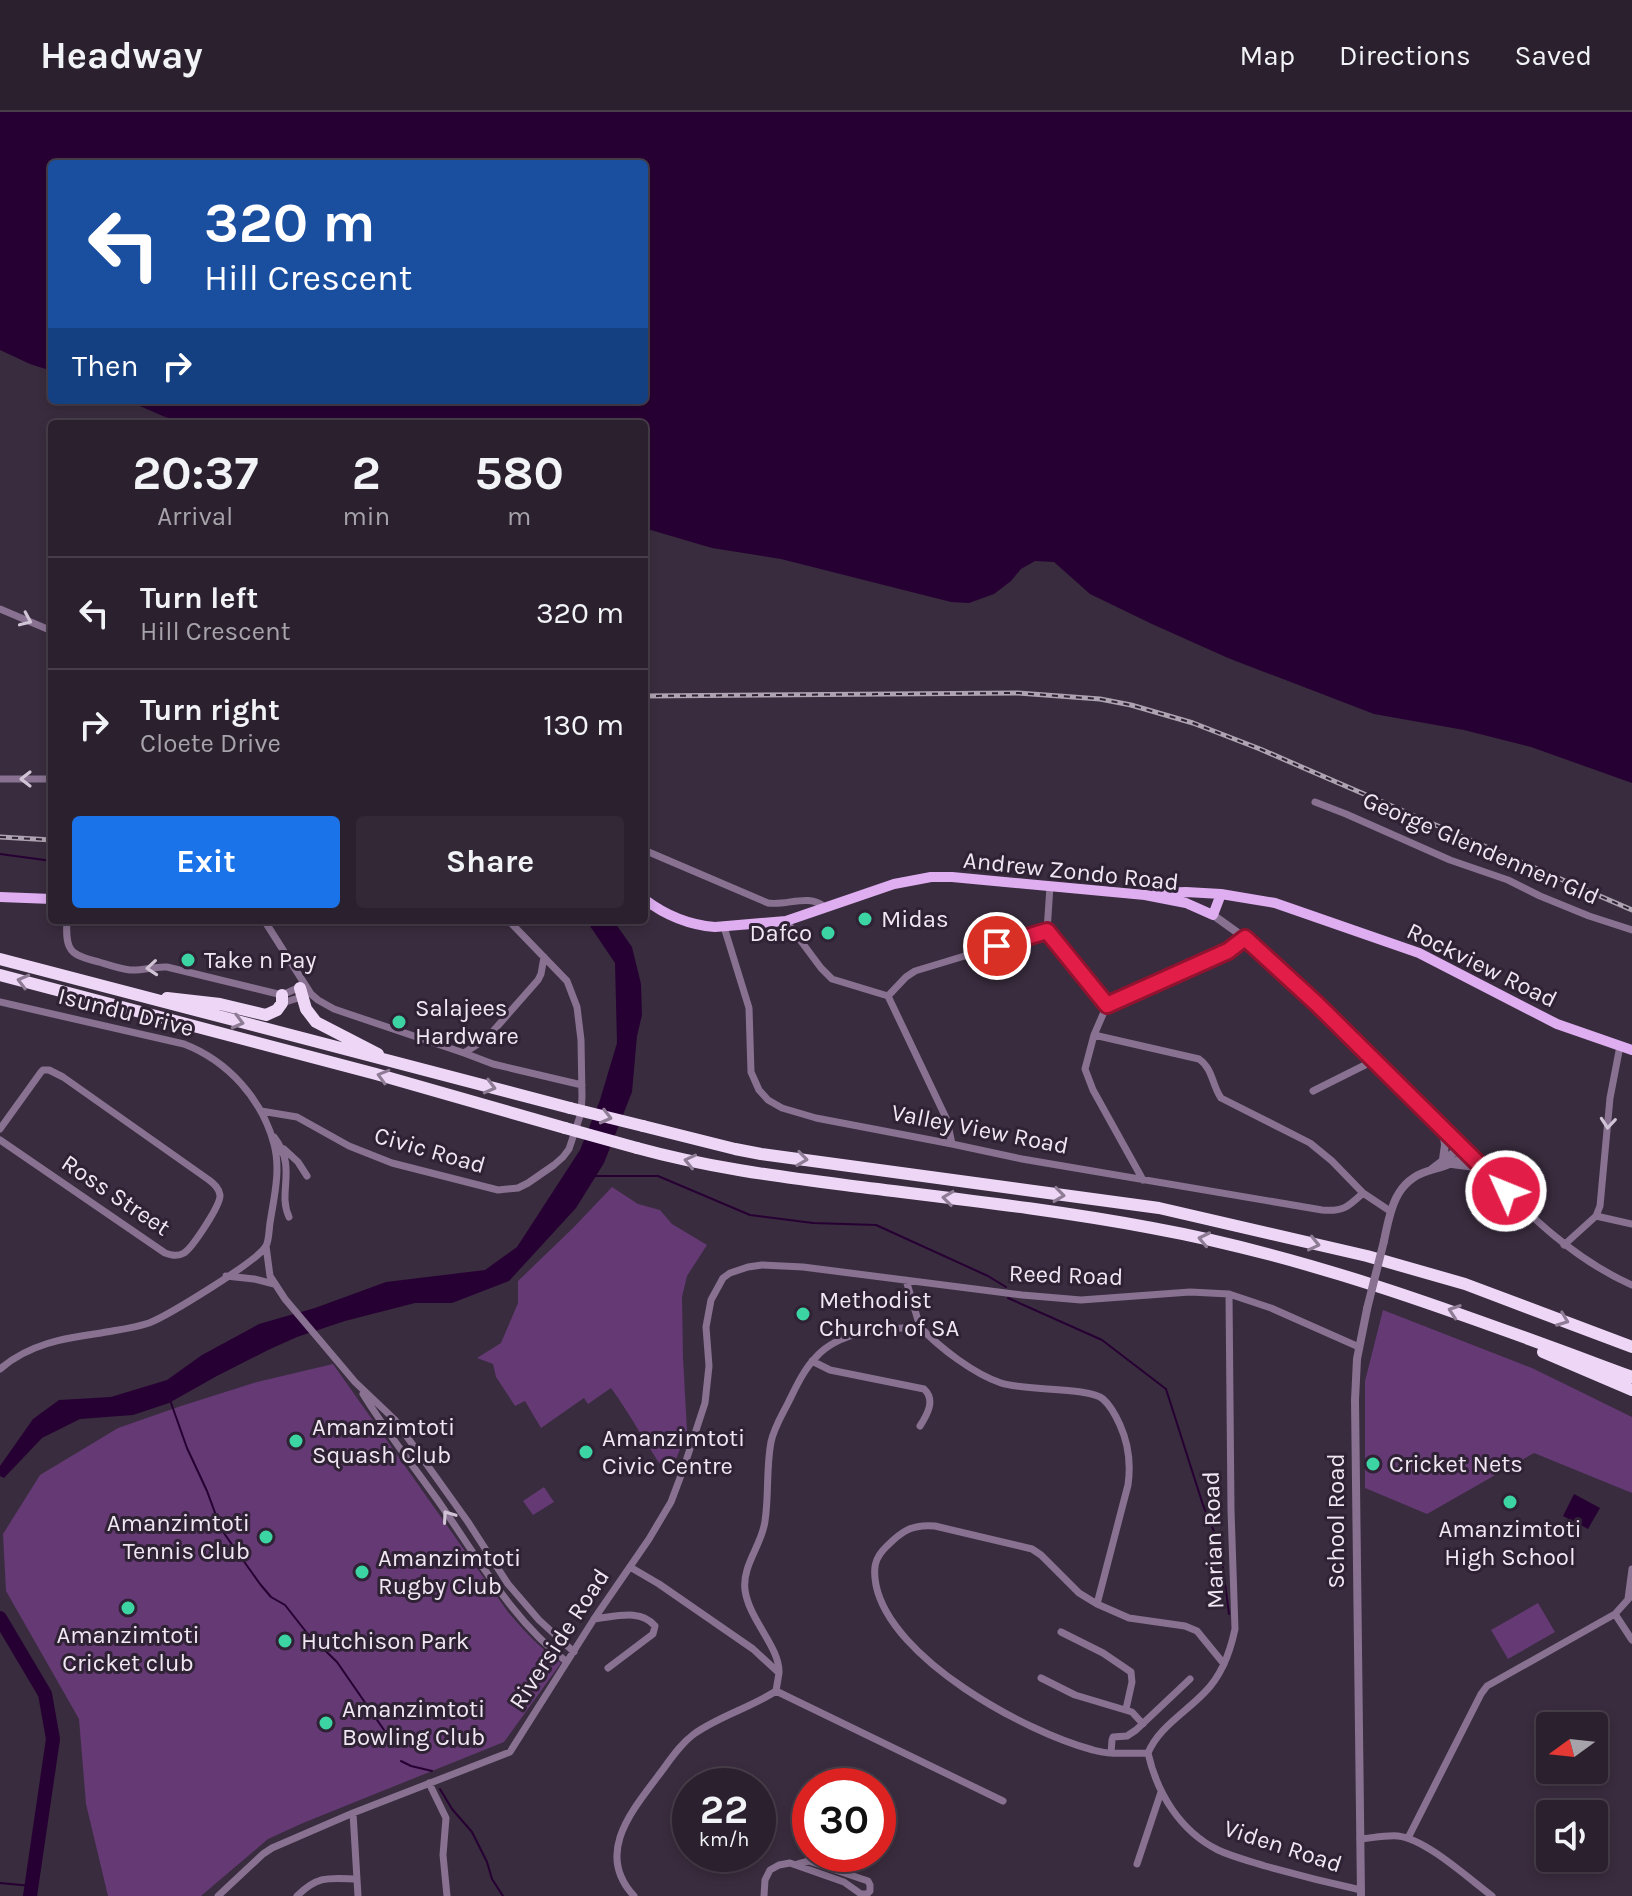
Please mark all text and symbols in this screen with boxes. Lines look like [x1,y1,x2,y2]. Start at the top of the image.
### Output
text: Headway [40,33,203,78]
text: Map [1240,39,1295,72]
text: Directions [1339,39,1471,72]
text: Saved [1515,39,1592,72]
text: 320 m [204,190,375,255]
icon: left [72,192,176,296]
text: Hill Crescent [204,257,412,299]
icon: right [155,344,199,388]
text: Then [72,348,139,384]
text: 20:37 [132,445,258,501]
text: 2 [352,445,381,501]
text: 580 [474,445,564,501]
text: Arrival [157,501,233,532]
text: min [342,501,390,532]
text: m [507,501,531,532]
text: Turn left [140,580,258,616]
icon: left [72,591,116,635]
text: 320 m [536,595,624,631]
one-way arrow [18,610,32,626]
text: Hill Crescent [140,616,290,647]
text: Turn right [140,692,280,728]
icon: right [72,703,116,747]
text: 130 m [543,707,624,743]
text: Cloete Drive [140,728,281,759]
one-way arrow [19,770,32,788]
street label: George Glendennen Gld [1359,785,1603,911]
button: Exit [72,816,340,908]
button: Share [356,816,624,908]
street label: Andrew Zondo Road [962,846,1180,896]
place label: Midas [881,905,949,933]
marker: Midas [856,910,874,928]
pin [963,912,1031,980]
street label: Rockview Road [1402,917,1562,1013]
place label: Dafco [750,919,812,947]
marker: Dafco [819,924,837,942]
icon: arrive [975,924,1019,968]
place label: Take n Pay [204,946,317,974]
marker: Take n Pay [179,951,197,969]
one-way arrow [145,960,158,977]
one-way arrow [16,974,30,991]
street label: Isundu Drive [55,982,197,1042]
place label: Salajees Hardware [415,994,519,1050]
one-way arrow [230,1013,244,1030]
marker: Salajees Hardware [390,1013,408,1031]
one-way arrow [376,1069,390,1085]
one-way arrow [482,1078,496,1095]
street label: Valley View Road [889,1098,1071,1160]
one-way arrow [599,1108,613,1125]
one-way arrow [1600,1117,1617,1130]
street label: Civic Road [371,1121,489,1179]
street label: Ross Street [57,1149,175,1241]
position arrow [1464,1149,1548,1233]
one-way arrow [795,1150,809,1167]
one-way arrow [684,1154,698,1171]
one-way arrow [1053,1186,1066,1203]
one-way arrow [941,1190,954,1207]
one-way arrow [1198,1231,1212,1248]
one-way arrow [1307,1235,1321,1252]
street label: Reed Road [1008,1259,1124,1291]
place label: Methodist Church of SA [819,1286,960,1342]
marker: Methodist Church of SA [794,1305,812,1323]
one-way arrow [1448,1305,1462,1321]
one-way arrow [1555,1310,1569,1327]
place label: Amanzimtoti Squash Club [312,1413,455,1469]
place label: Amanzimtoti Civic Centre [602,1424,745,1480]
marker: Amanzimtoti Squash Club [287,1432,305,1450]
marker: Amanzimtoti Civic Centre [577,1443,595,1461]
place label: Cricket Nets [1389,1450,1523,1478]
street label: School Road [1322,1453,1350,1589]
marker: Cricket Nets [1364,1455,1382,1473]
street label: Marian Road [1197,1471,1229,1609]
marker: Amanzimtoti High School [1501,1493,1519,1511]
place label: Amanzimtoti Tennis Club [107,1509,250,1565]
one-way arrow [443,1510,458,1524]
place label: Amanzimtoti High School [1438,1515,1582,1571]
marker: Amanzimtoti Tennis Club [257,1528,275,1546]
place label: Amanzimtoti Rugby Club [378,1544,521,1600]
marker: Amanzimtoti Rugby Club [353,1563,371,1581]
street label: Riverside Road [503,1563,615,1715]
marker: Amanzimtoti Cricket club [119,1599,137,1617]
place label: Amanzimtoti Cricket club [56,1621,200,1677]
place label: Hutchison Park [301,1627,469,1655]
marker: Hutchison Park [276,1632,294,1650]
place label: Amanzimtoti Bowling Club [342,1695,485,1751]
north arrow [1536,1712,1608,1784]
map controls [1536,1712,1608,1872]
marker: Amanzimtoti Bowling Club [317,1714,335,1732]
speed limit sign: 30 [792,1768,896,1872]
text: 22 [700,1786,748,1833]
button: sound [1536,1800,1608,1872]
street label: Viden Road [1220,1814,1346,1878]
text: km/h [699,1828,749,1851]

